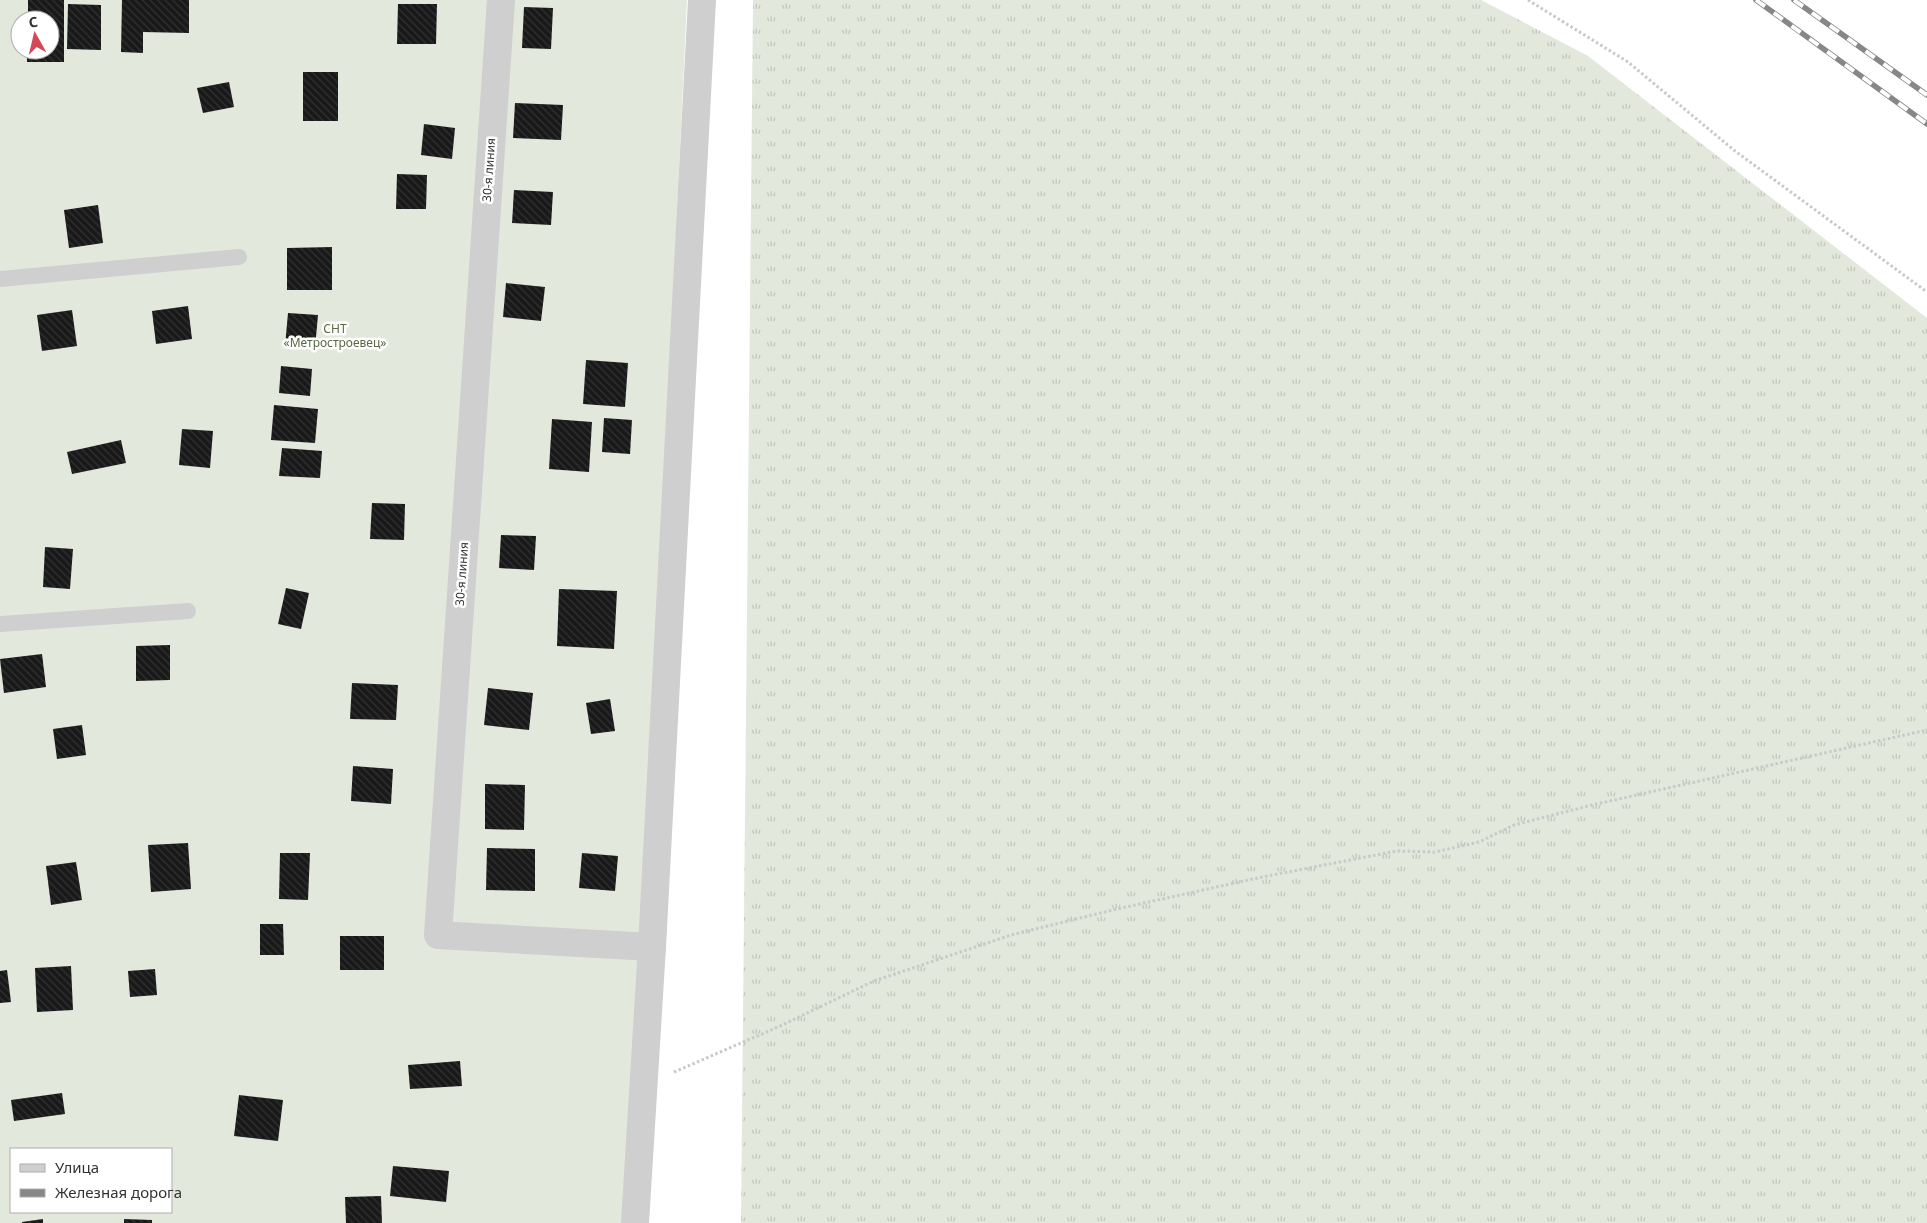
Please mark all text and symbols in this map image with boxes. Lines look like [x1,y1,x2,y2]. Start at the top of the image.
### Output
north arrow [10,10,60,60]
text: С [27,12,39,32]
street label: 30-я линия [478,138,499,202]
park label: СНТ «Метростроевец» [284,320,386,351]
street label: 30-я линия [451,542,472,606]
legend [10,1148,172,1213]
text: Улица [55,1157,99,1177]
text: Железная дорога [55,1182,182,1202]

